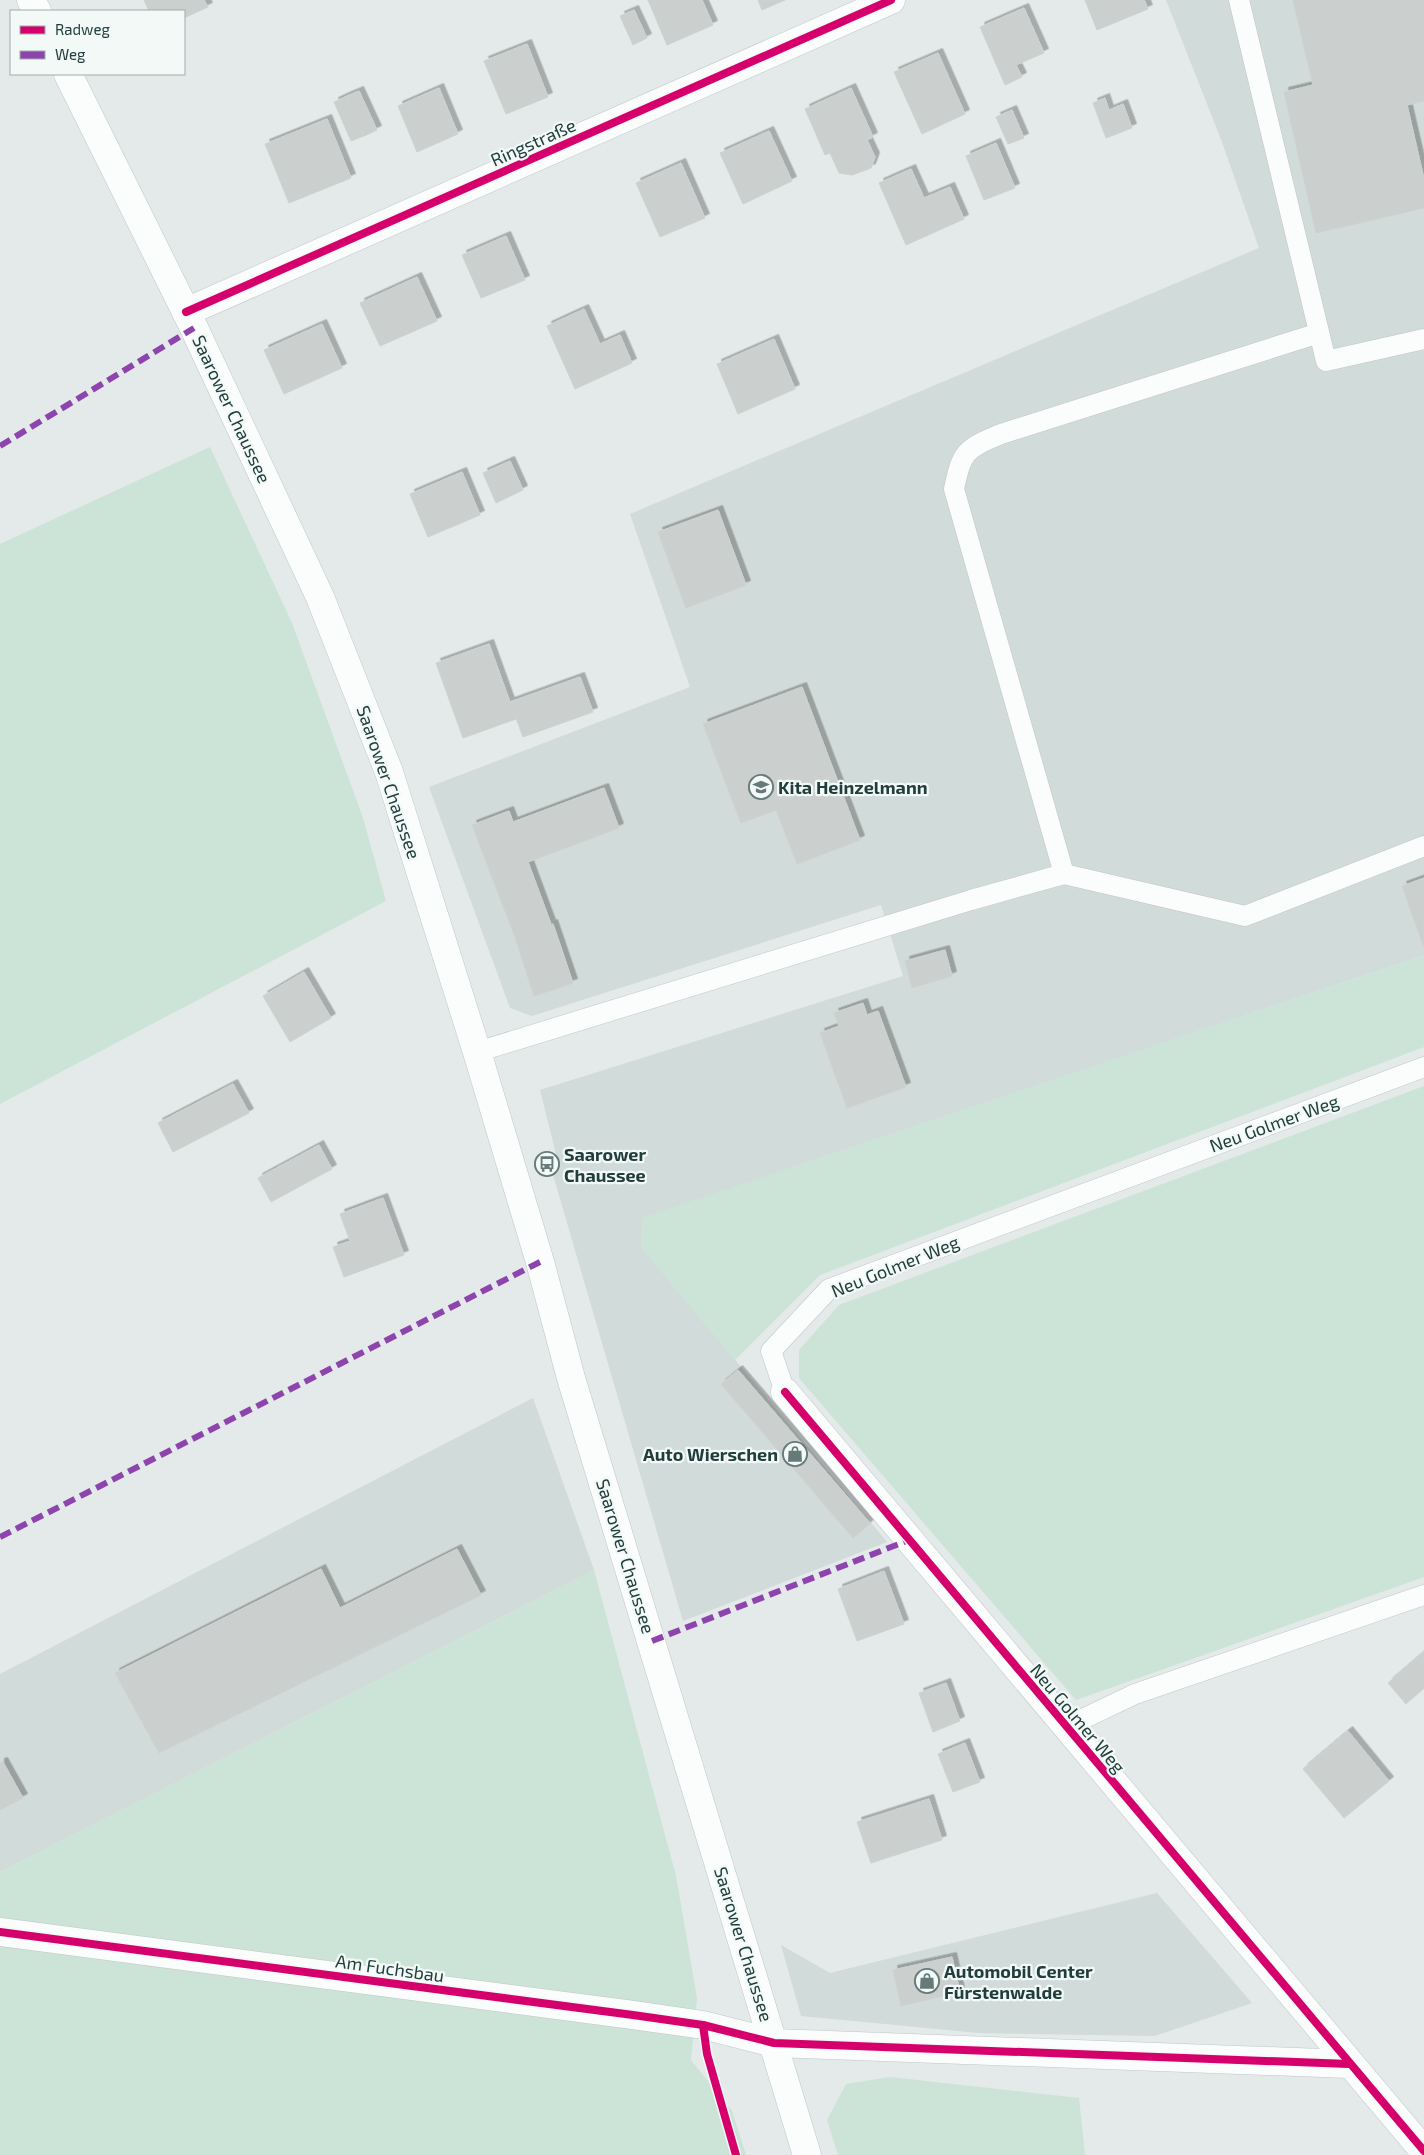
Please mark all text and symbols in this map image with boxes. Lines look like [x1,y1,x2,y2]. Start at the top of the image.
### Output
legend [10,10,185,75]
text: Radweg [55,20,110,38]
text: Weg [55,45,86,63]
street label: Ringstraße [487,113,579,171]
street label: Saarower Chaussee [188,331,276,487]
street label: Saarower Chaussee [352,702,426,862]
school or university icon: Kita Heinzelmann [748,774,774,800]
place label: Kita Heinzelmann [778,776,928,798]
street label: Neu Golmer Weg [1206,1089,1342,1157]
place label: Saarower Chaussee [564,1143,646,1186]
bus stop icon: Saarower Chaussee [534,1151,560,1177]
street label: Neu Golmer Weg [828,1230,962,1302]
shop icon: Auto Wierschen [782,1441,808,1467]
place label: Auto Wierschen [643,1443,778,1465]
street label: Saarower Chaussee [592,1476,660,1636]
street label: Neu Golmer Weg [1026,1659,1130,1777]
street label: Saarower Chaussee [710,1864,778,2024]
street label: Am Fuchsbau [334,1949,446,1987]
place label: Automobil Center Fürstenwalde [944,1960,1093,2003]
shop icon: Automobil Center Fürstenwalde [914,1968,940,1994]

